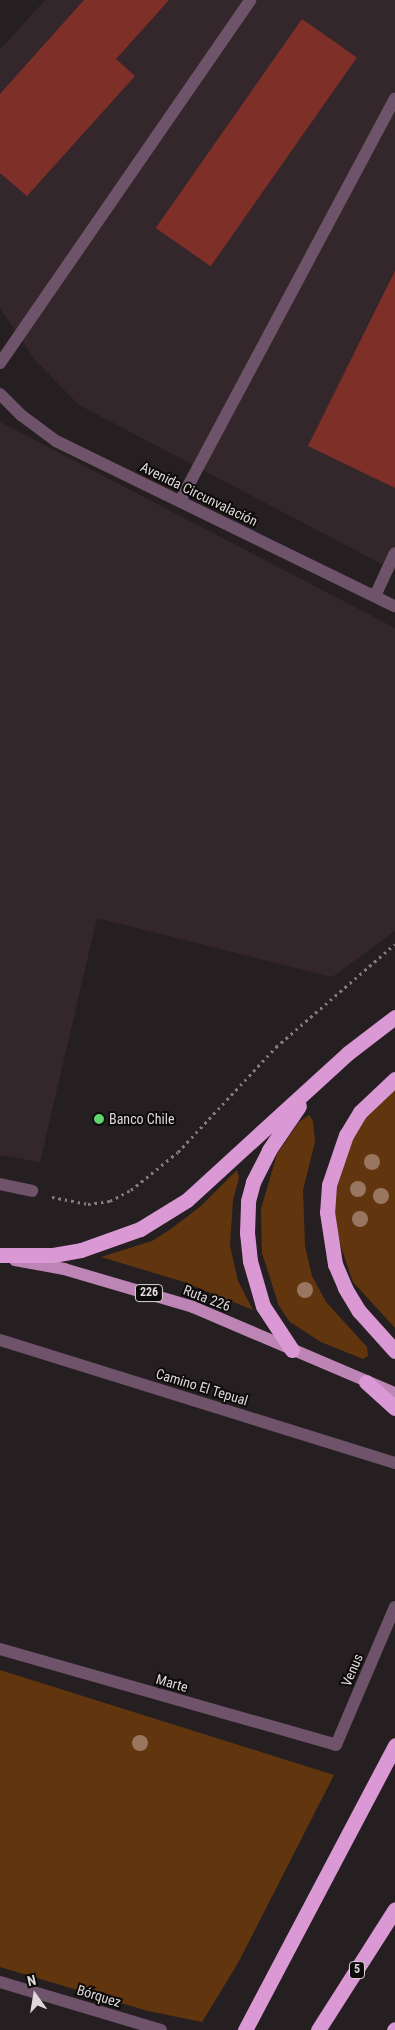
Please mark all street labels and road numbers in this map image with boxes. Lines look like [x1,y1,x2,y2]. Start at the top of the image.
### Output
street label: Avenida Circunvalación [138,458,260,530]
street label: Ruta 226 [181,1281,233,1315]
road number: 226 [134,1284,164,1302]
street label: Camino El Tepual [154,1365,250,1409]
street label: Venus [338,1651,366,1689]
street label: Marte [154,1670,190,1696]
road number: 5 [348,1960,366,1980]
street label: Bórquez [75,1981,123,2011]

